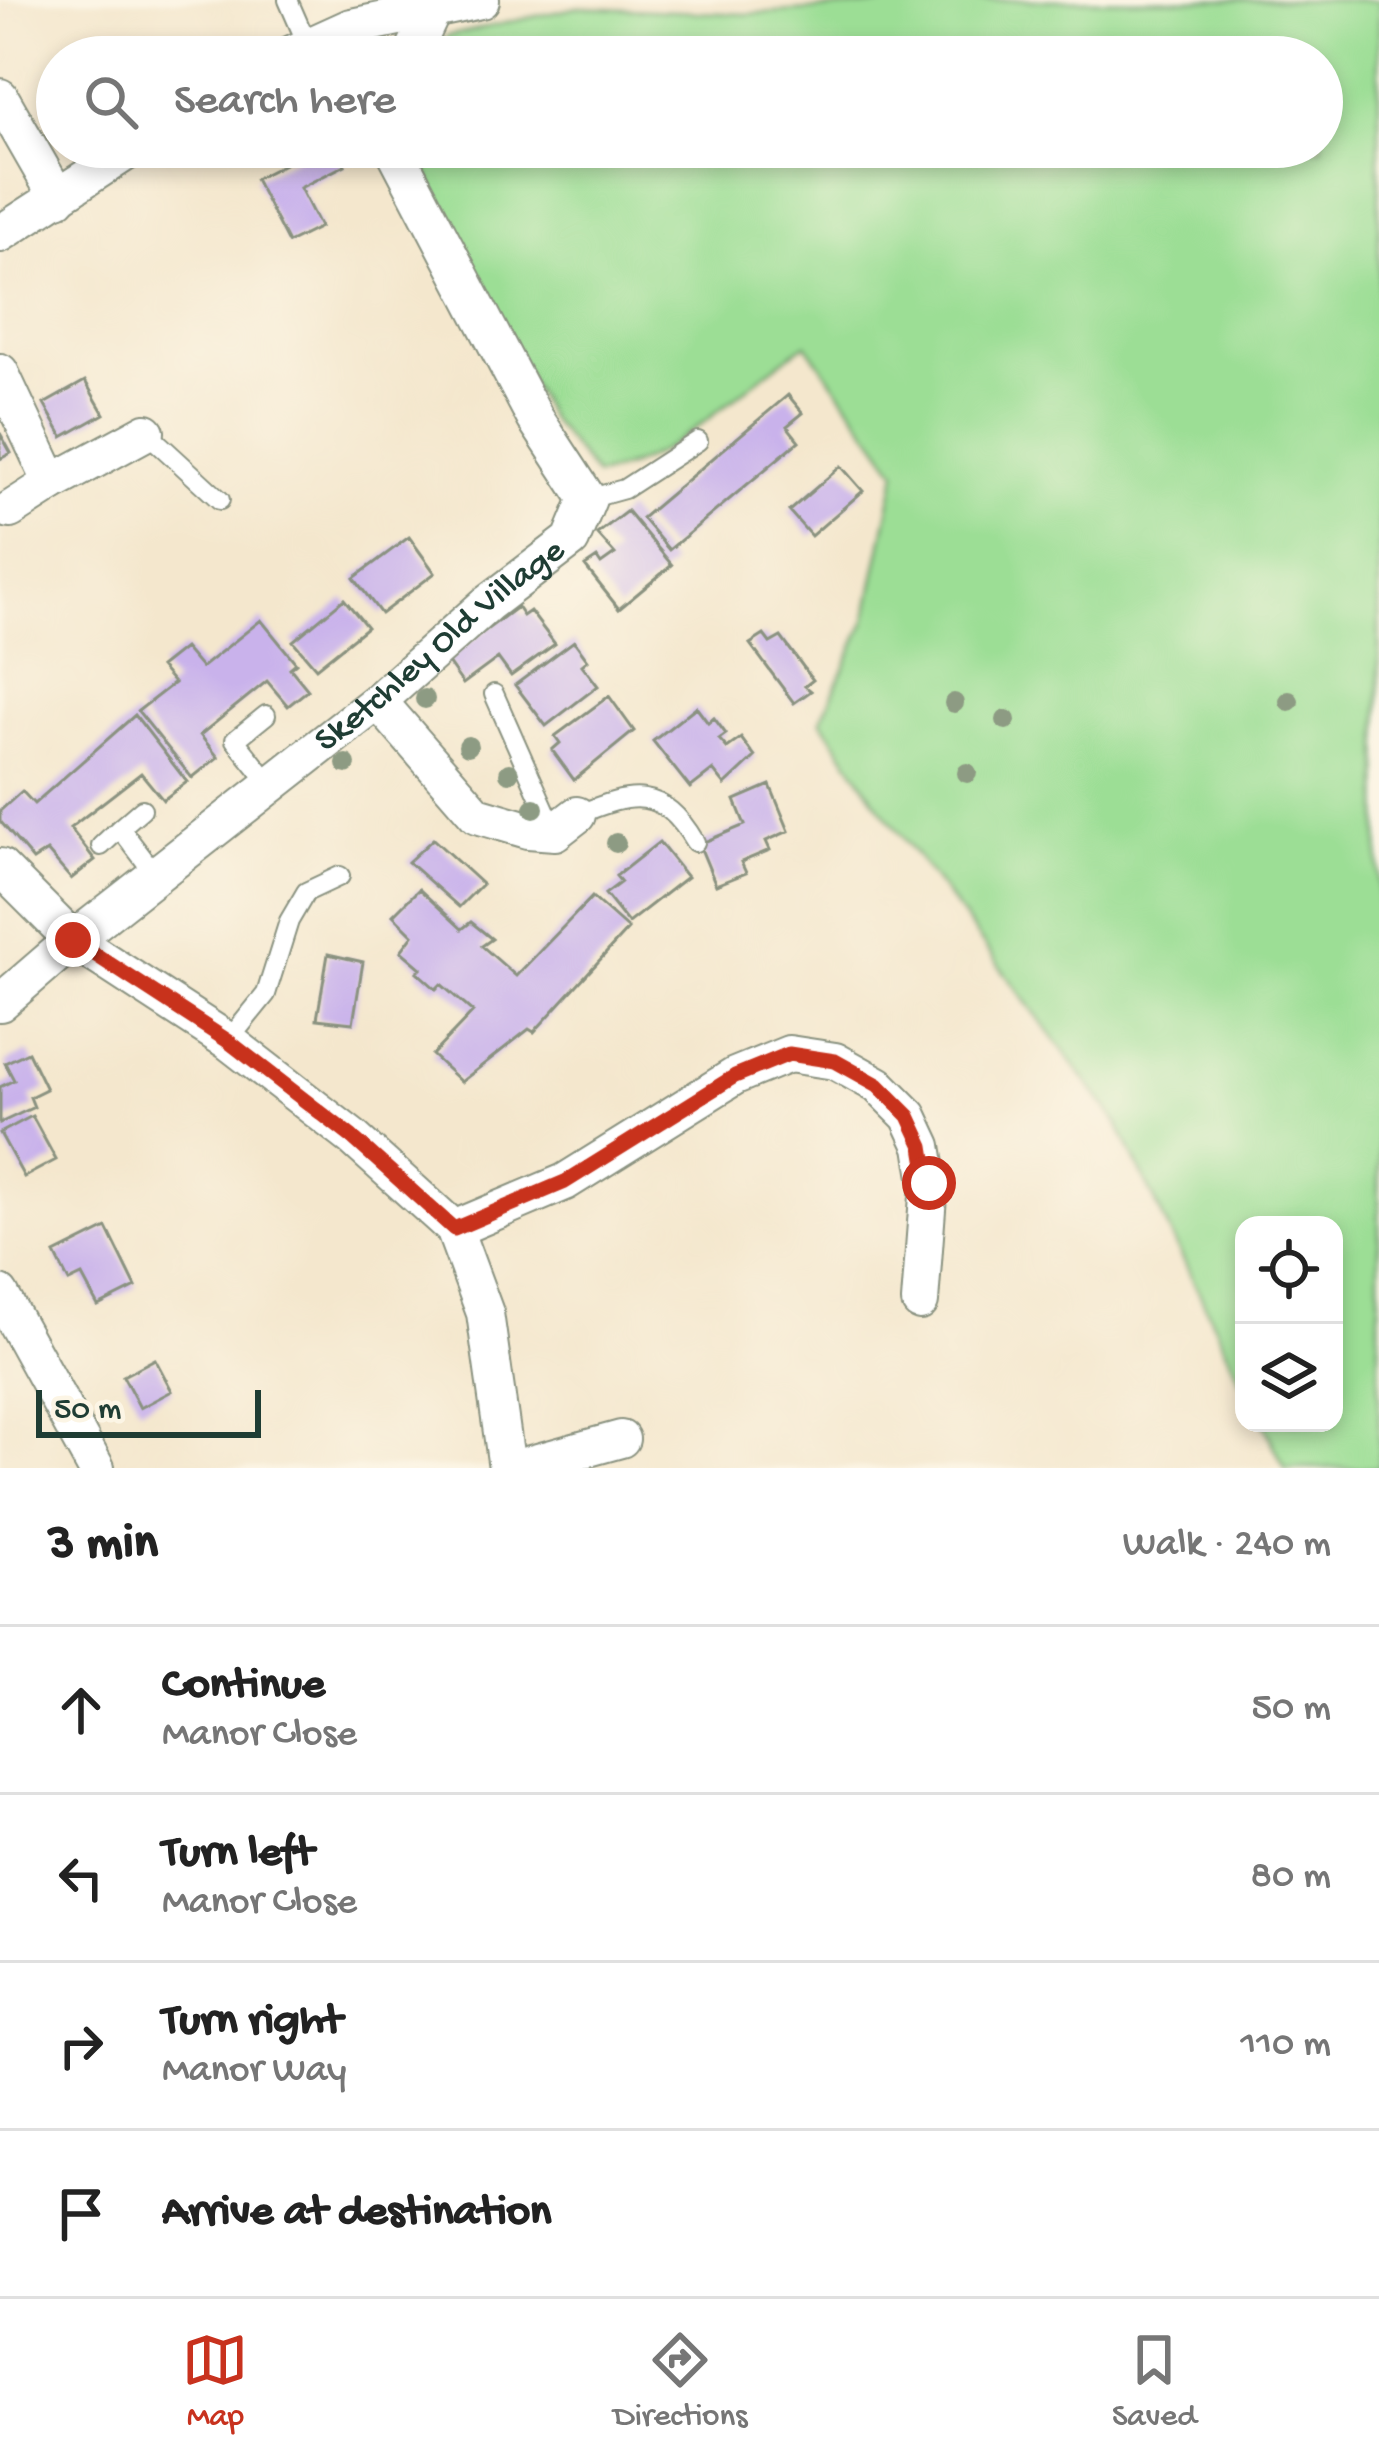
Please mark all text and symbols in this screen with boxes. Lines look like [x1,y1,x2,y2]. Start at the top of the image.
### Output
search box [36,36,1343,168]
icon: search [78,69,144,135]
text: Search here [174,76,396,129]
street label: Sketchley Old Village [307,530,575,763]
route end [46,913,100,967]
route start [902,1156,956,1210]
map controls [1235,1216,1343,1432]
button: locate [1235,1216,1343,1324]
button: layers [1235,1324,1343,1432]
scale bar [36,1384,261,1437]
text: 50 m [54,1392,121,1430]
text: 3 min [48,1516,158,1576]
text: Walk · 240 m [1123,1523,1331,1569]
text: Continue [162,1660,325,1713]
icon: ahead [48,1677,114,1743]
text: 50 m [1251,1687,1331,1733]
text: Manor Close [162,1713,357,1759]
text: Turn left [162,1828,314,1881]
icon: left [48,1845,114,1911]
text: 80 m [1251,1855,1331,1901]
text: Manor Close [162,1881,357,1927]
text: Turn right [162,1996,342,2049]
icon: right [48,2013,114,2079]
text: 110 m [1240,2023,1331,2069]
text: Manor Way [162,2049,347,2095]
icon: arrive [48,2181,114,2247]
text: Arrive at destination [162,2187,551,2240]
tab: Map [182,2327,248,2437]
tab: Directions [613,2327,747,2437]
tab: Saved [1112,2327,1197,2437]

